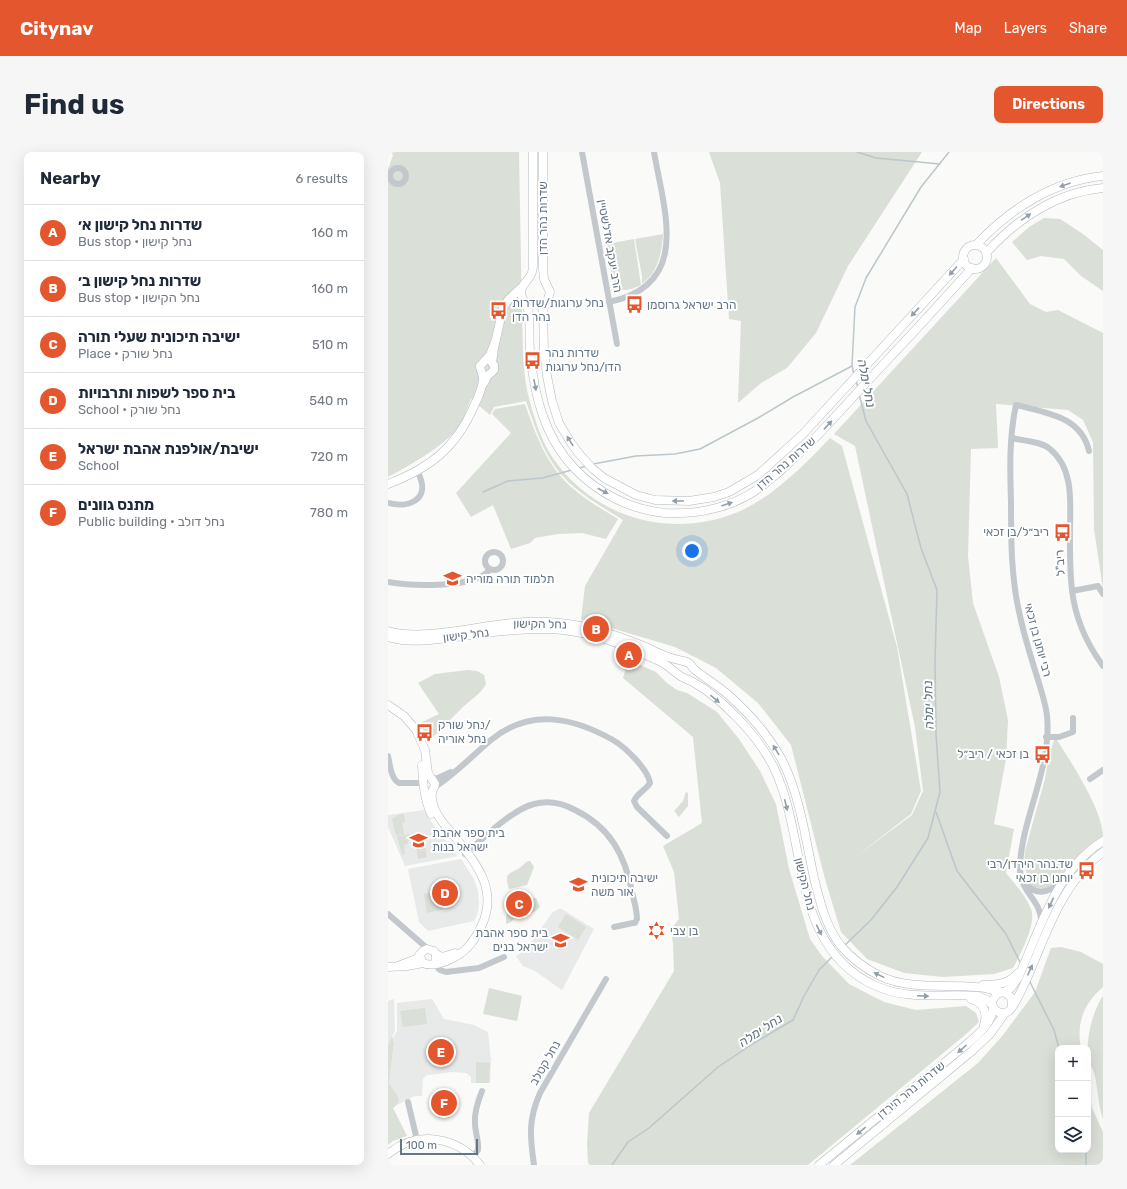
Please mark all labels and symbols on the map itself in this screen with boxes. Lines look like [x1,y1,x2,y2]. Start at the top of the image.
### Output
street label: שדרות נהר הדן [536,181,550,255]
one-way arrow [1059,182,1071,188]
street label: הרב יעקב אדלשטיין [595,198,625,294]
one-way arrow [1021,213,1031,221]
one-way arrow [948,266,957,277]
bus stop icon: הרב ישראל גרוסמן [624,295,644,315]
place label: נחל ערוגות/שדרות נהר הדן [512,296,604,324]
place label: הרב ישראל גרוסמן [647,298,736,312]
bus stop icon: נחל ערוגות/שדרות נהר הדן [489,300,509,320]
one-way arrow [911,308,920,317]
place label: שדרות נהר הדן/נחל ערוגות [545,346,621,374]
bus stop icon: שדרות נהר הדן/נחל ערוגות [522,350,542,370]
water label: נחל ימלה [854,358,879,408]
one-way arrow [532,379,538,392]
one-way arrow [823,420,833,430]
street label: שדרות נהר הדן [754,434,818,492]
one-way arrow [566,435,573,447]
one-way arrow [597,488,609,495]
one-way arrow [671,498,684,504]
one-way arrow [721,501,733,507]
bus stop icon: ריב״ל/בן זכאי [1052,522,1072,542]
place label: ריב״ל/בן זכאי [983,525,1049,539]
your location [682,541,702,561]
street label: ריב"ל [1052,549,1068,577]
school or university icon: תלמוד תורה מוריה [443,569,463,589]
place label: תלמוד תורה מוריה [466,572,554,586]
street label: רבי יוחנן בן זכאי [1021,602,1055,678]
pin: B [583,614,609,644]
street label: נחל הקישון [513,617,567,631]
street label: נחל קישון [442,625,490,645]
pin: A [616,640,642,670]
water label: נחל ימלה [920,680,937,730]
one-way arrow [710,694,721,703]
place label: נחל שורק/ נחל אוריה [438,718,491,746]
bus stop icon: נחל שורק/ נחל אוריה [415,722,435,742]
one-way arrow [773,744,780,756]
bus stop icon: בן זכאי / ריב״ל [1032,744,1052,764]
place label: בן זכאי / ריב״ל [957,747,1029,761]
one-way arrow [784,798,790,811]
place label: בית ספר אהבת ישראל בנות [432,826,505,854]
school or university icon: בית ספר אהבת ישראל בנות [409,830,429,850]
street label: נחל הקישון [792,856,818,912]
place label: שד.נהר הירדן/רבי יוחנן בן זכאי [987,857,1073,885]
bus stop icon: שד.נהר הירדן/רבי יוחנן בן זכאי [1076,861,1096,881]
place label: ישיבה תיכונית אור משה [591,871,658,899]
school or university icon: ישיבה תיכונית אור משה [568,875,588,895]
pin: D [432,878,458,908]
pin: C [506,889,532,919]
one-way arrow [1048,898,1054,909]
synagogue icon: בן צבי [647,921,667,941]
place label: בן צבי [670,924,699,938]
one-way arrow [816,924,822,936]
place label: בית ספר אהבת ישראל בנים [475,926,548,954]
school or university icon: בית ספר אהבת ישראל בנים [551,930,571,950]
one-way arrow [1027,965,1033,976]
one-way arrow [873,972,885,978]
one-way arrow [917,992,929,999]
water label: נחל ימלה [736,1011,785,1050]
pin: E [428,1037,454,1067]
street label: נחל קטלב [527,1038,563,1088]
one-way arrow [956,1044,967,1053]
street label: שדרות נהר הירדן [874,1058,948,1122]
pin: F [431,1088,457,1118]
one-way arrow [856,1127,866,1136]
scale bar [400,1137,478,1156]

